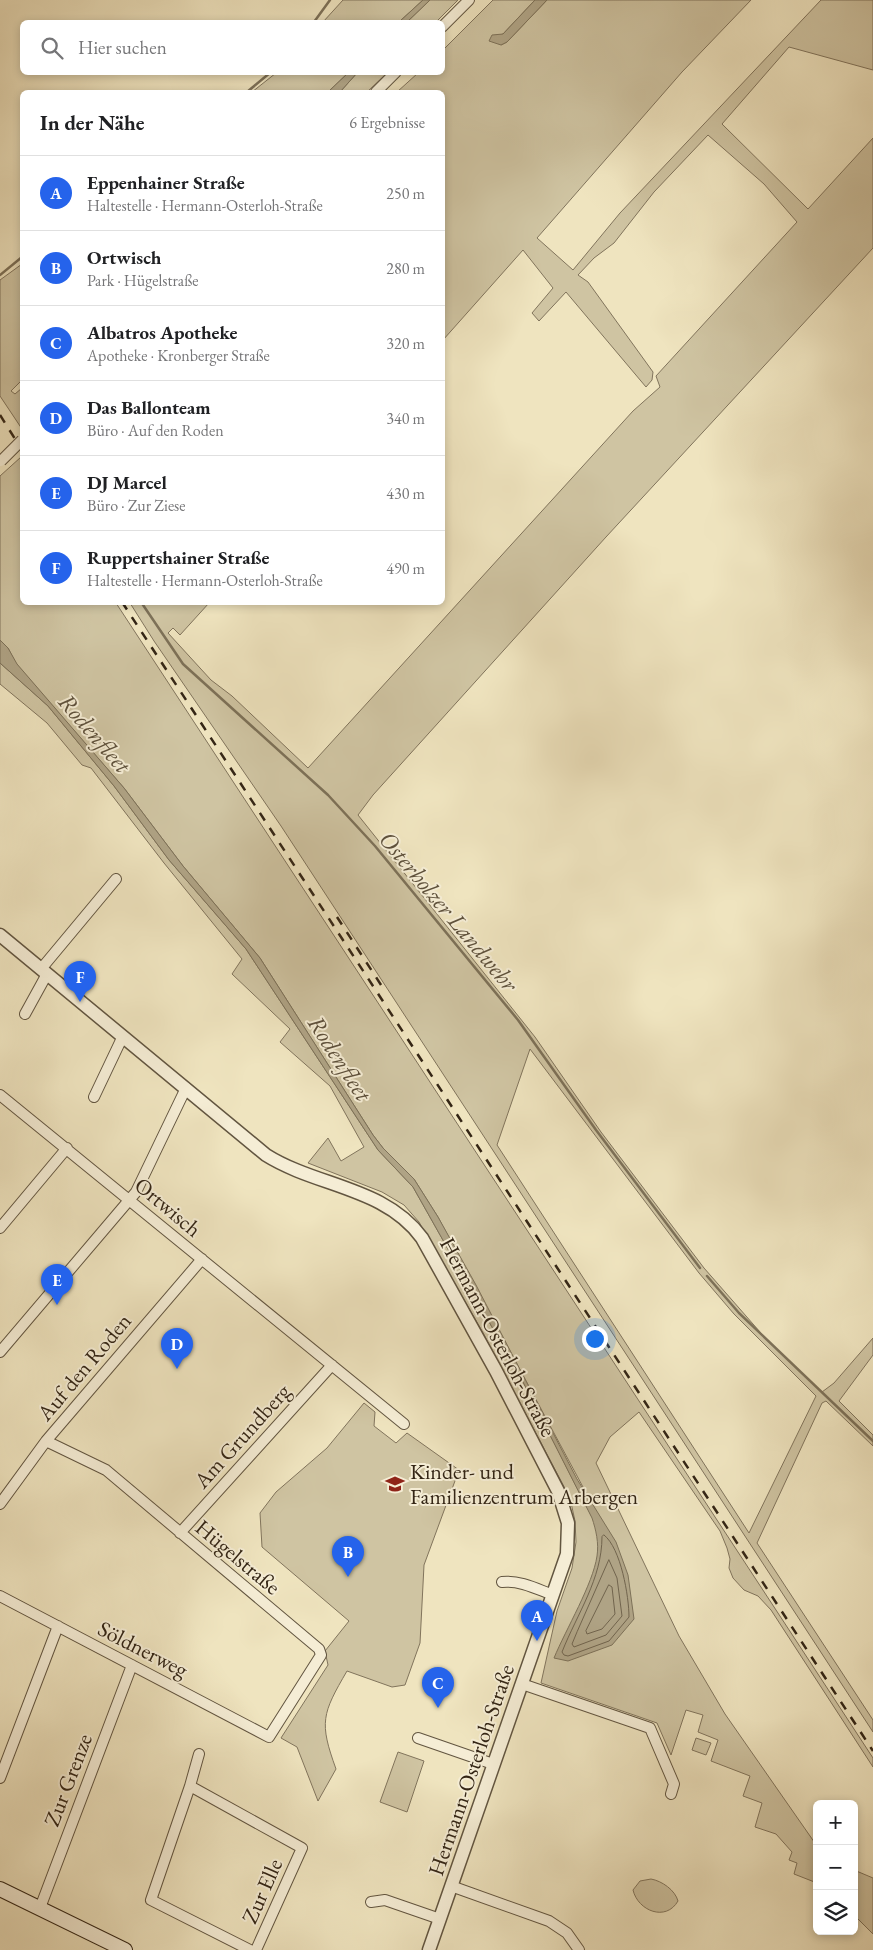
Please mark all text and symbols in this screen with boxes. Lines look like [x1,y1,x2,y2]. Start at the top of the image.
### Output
search box [20,20,445,75]
icon: search [38,34,66,62]
text: Hier suchen [78,35,167,60]
text: In der Nähe [40,109,145,136]
text: 6 Ergebnisse [349,112,425,133]
text: Eppenhainer Straße [87,170,245,195]
text: A [50,183,62,204]
text: 250 m [386,183,425,204]
text: Haltestelle · Hermann-Osterloh-Straße [87,195,323,216]
text: Ortwisch [87,245,161,270]
text: B [51,258,61,279]
text: 280 m [386,258,425,279]
text: Park · Hügelstraße [87,270,199,291]
text: Albatros Apotheke [87,320,237,345]
text: C [50,333,62,354]
text: 320 m [386,333,425,354]
text: Apotheke · Kronberger Straße [87,345,270,366]
text: Das Ballonteam [87,395,211,420]
text: D [50,408,62,429]
text: 340 m [386,408,425,429]
text: Büro · Auf den Roden [87,420,224,441]
text: DJ Marcel [87,470,167,495]
text: E [51,483,61,504]
text: 430 m [386,483,425,504]
text: Büro · Zur Ziese [87,495,186,516]
text: Ruppertshainer Straße [87,545,270,570]
text: F [52,558,60,579]
text: 490 m [386,558,425,579]
text: Haltestelle · Hermann-Osterloh-Straße [87,570,323,591]
water label: Rodenfleet [52,686,139,780]
water label: Osterholzer Landwehr [373,824,526,999]
pin: F [64,961,96,1002]
water label: Rodenfleet [301,1009,380,1108]
street label: Ortwisch [128,1171,208,1243]
street label: Hermann-Osterloh-Straße [433,1232,563,1442]
pin: E [41,1264,73,1305]
street label: Auf den Roden [30,1307,138,1428]
your location [582,1326,608,1352]
pin: D [161,1328,193,1369]
street label: Am Grundberg [187,1377,297,1495]
place label: Kinder- und Familienzentrum Arbergen [410,1457,639,1511]
school or university icon: Kinder- und Familienzentrum Arbergen [384,1473,406,1495]
street label: Hügelstraße [189,1513,287,1601]
pin: B [332,1536,364,1577]
pin: A [521,1600,553,1641]
street label: Söldnerweg [93,1614,193,1684]
street label: Hermann-Osterloh-Straße [421,1660,521,1880]
pin: C [422,1667,454,1708]
street label: Zur Grenze [37,1729,99,1831]
map controls [813,1800,858,1935]
button: + [813,1800,858,1845]
button: − [813,1845,858,1890]
street label: Zur Elle [235,1854,289,1928]
button: layers [813,1890,858,1935]

